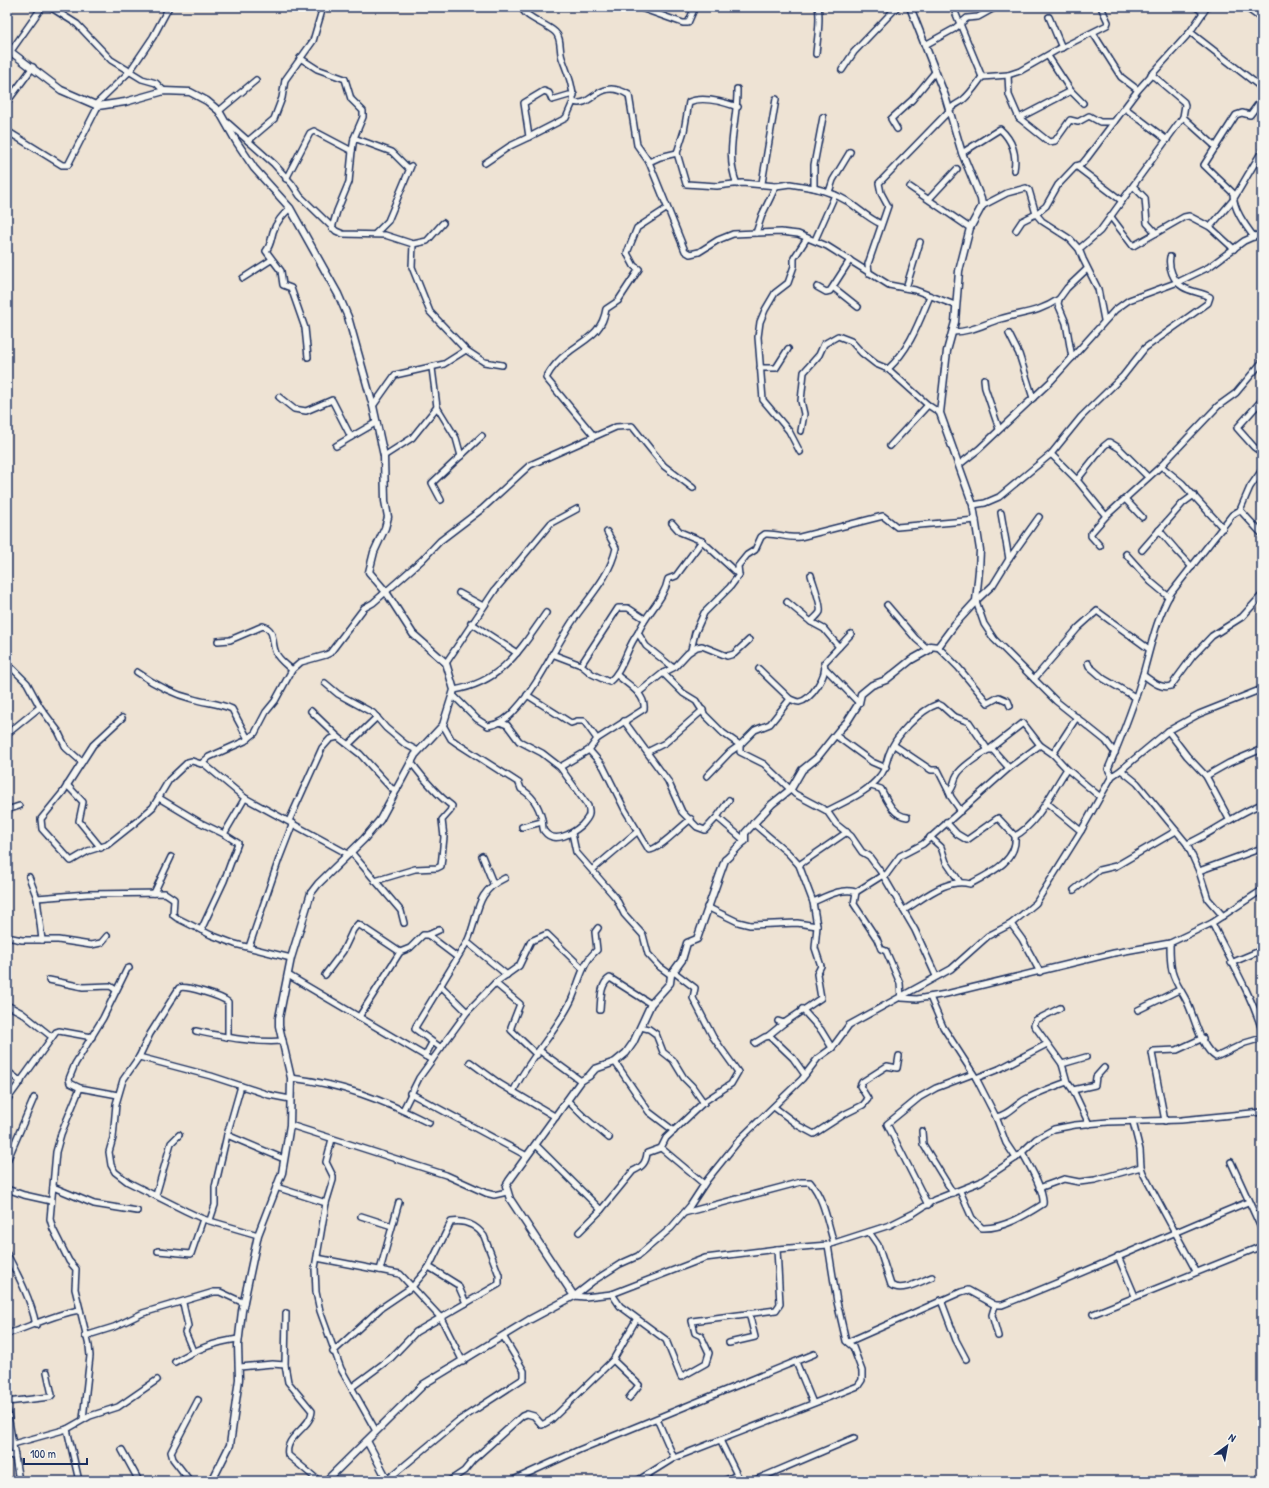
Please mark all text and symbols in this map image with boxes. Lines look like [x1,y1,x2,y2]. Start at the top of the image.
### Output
north arrow [1207,1426,1247,1466]
text: N [1226,1430,1239,1445]
scale bar [24,1440,87,1466]
text: 100 m [30,1445,56,1462]

